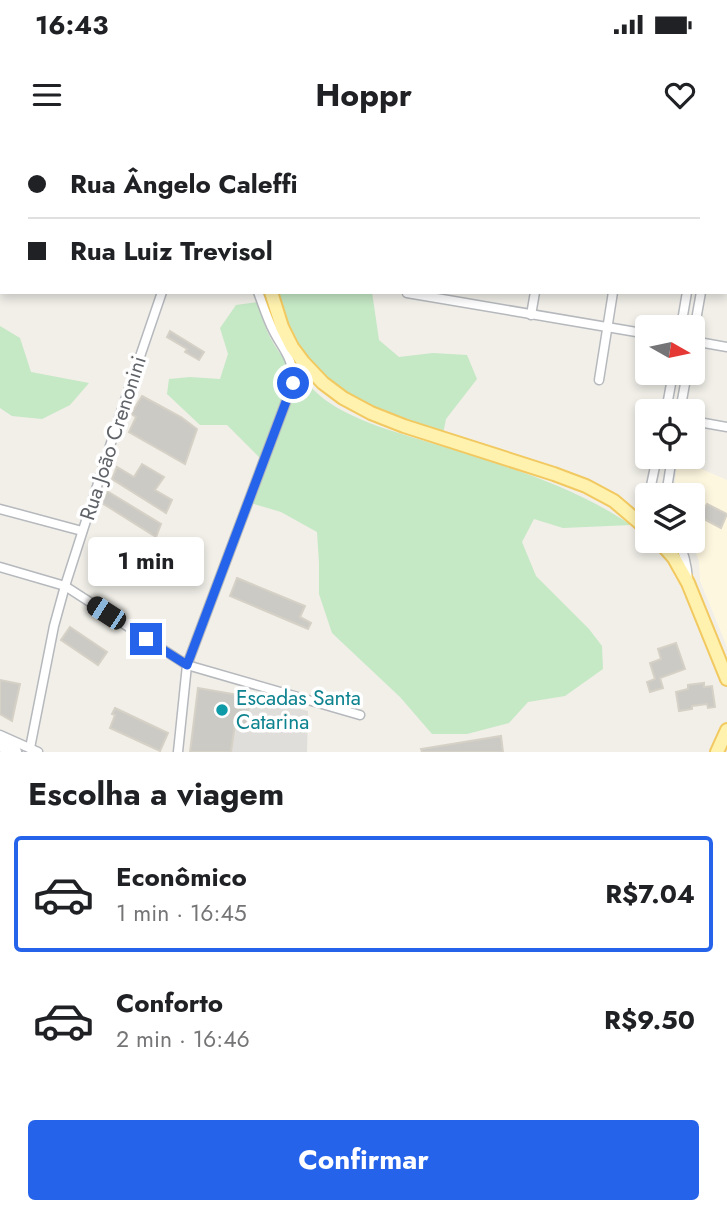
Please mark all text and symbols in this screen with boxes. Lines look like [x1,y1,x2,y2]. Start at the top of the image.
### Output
text: 16:43 [35,6,108,44]
text: Hoppr [315,72,412,118]
icon: menu [28,76,66,114]
icon: heart [661,76,699,114]
text: Rua Ângelo Caleffi [70,165,298,203]
text: Rua Luiz Trevisol [70,232,273,270]
north arrow [635,315,705,385]
map controls [635,315,705,553]
street label: Rua João Crenonini [72,352,154,524]
route start [277,367,309,399]
button: locate [635,399,705,469]
button: layers [635,483,705,553]
callout: 1 min [88,538,204,587]
text: 1 min [117,544,175,578]
car [83,593,130,633]
route end [130,623,162,655]
place label: Escadas Santa Catarina [236,683,361,737]
marker: Escadas Santa Catarina [214,702,230,718]
text: Escolha a viagem [28,771,284,817]
text: Econômico [116,858,247,896]
icon: car [32,863,95,926]
text: R$7.04 [605,875,695,913]
text: 1 min · 16:45 [116,896,247,930]
text: Conforto [116,984,223,1022]
icon: car [32,989,95,1052]
text: R$9.50 [604,1001,695,1039]
text: 2 min · 16:46 [116,1022,250,1056]
button: Confirmar [28,1120,699,1200]

